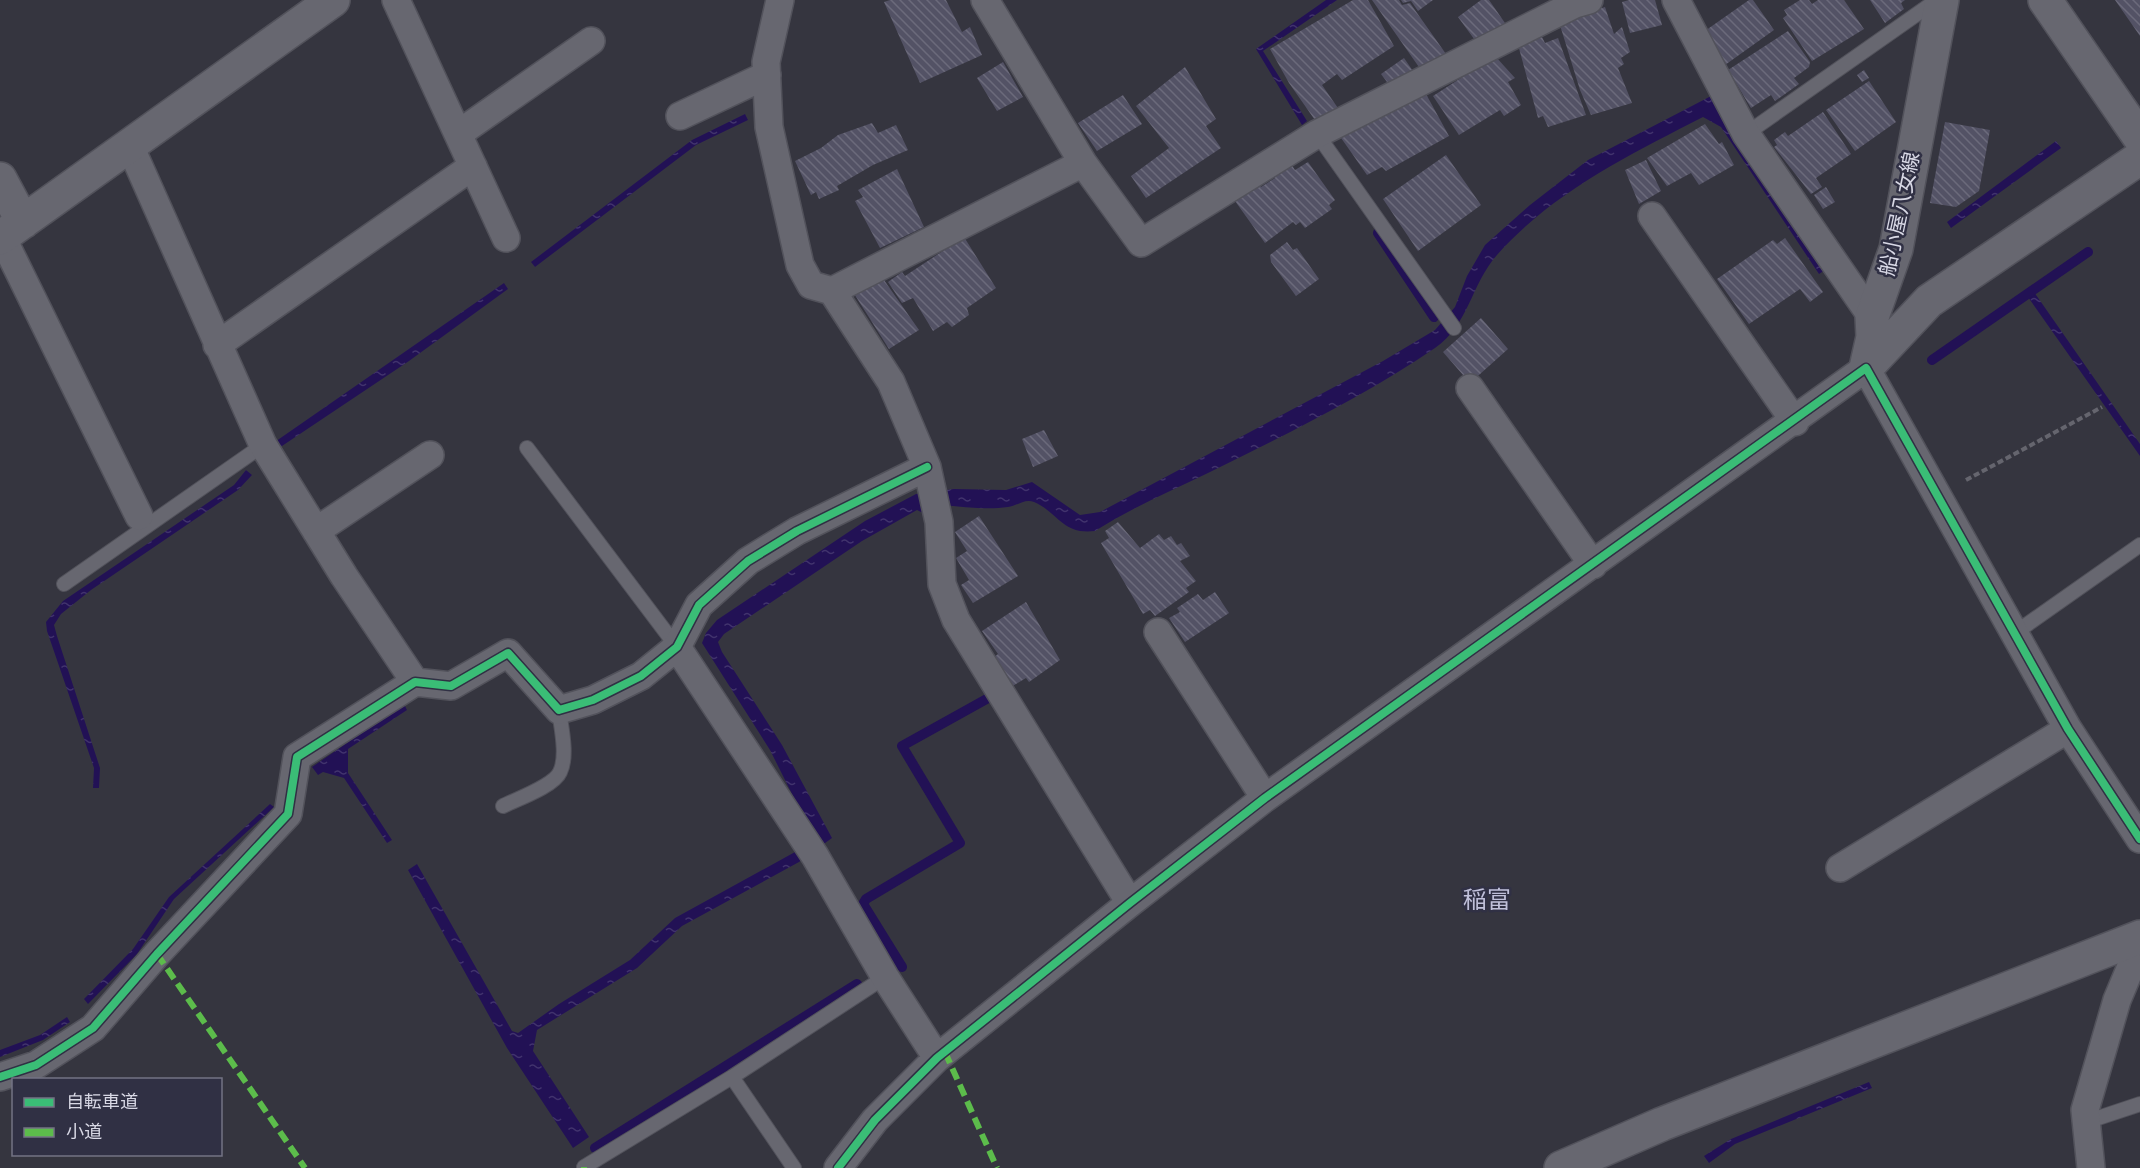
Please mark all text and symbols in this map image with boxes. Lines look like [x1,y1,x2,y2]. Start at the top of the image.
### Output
street label: 船小屋八女線 [1875,150,1925,278]
district label: 稲富 [1463,886,1511,915]
legend [12,1078,222,1156]
text: 自転車道 [66,1092,138,1113]
text: 小道 [66,1122,102,1143]

